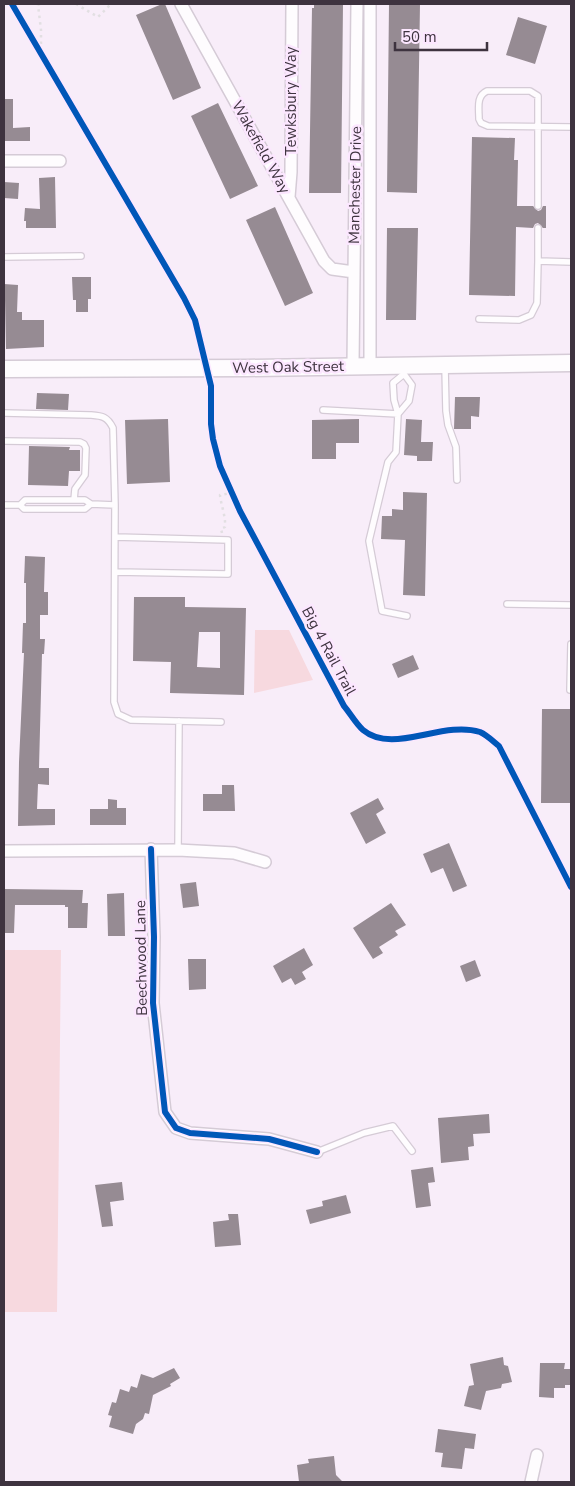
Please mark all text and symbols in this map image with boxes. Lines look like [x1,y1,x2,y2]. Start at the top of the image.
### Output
scale bar [395,20,488,52]
text: 50 m [402,27,437,47]
street label: Tewksbury Way [281,46,301,155]
street label: Wakefield Way [227,97,295,197]
street label: Manchester Drive [344,126,366,244]
street label: West Oak Street [232,356,345,378]
street label: Big 4 Rail Trail [297,603,361,699]
street label: Beechwood Lane [130,900,152,1016]

